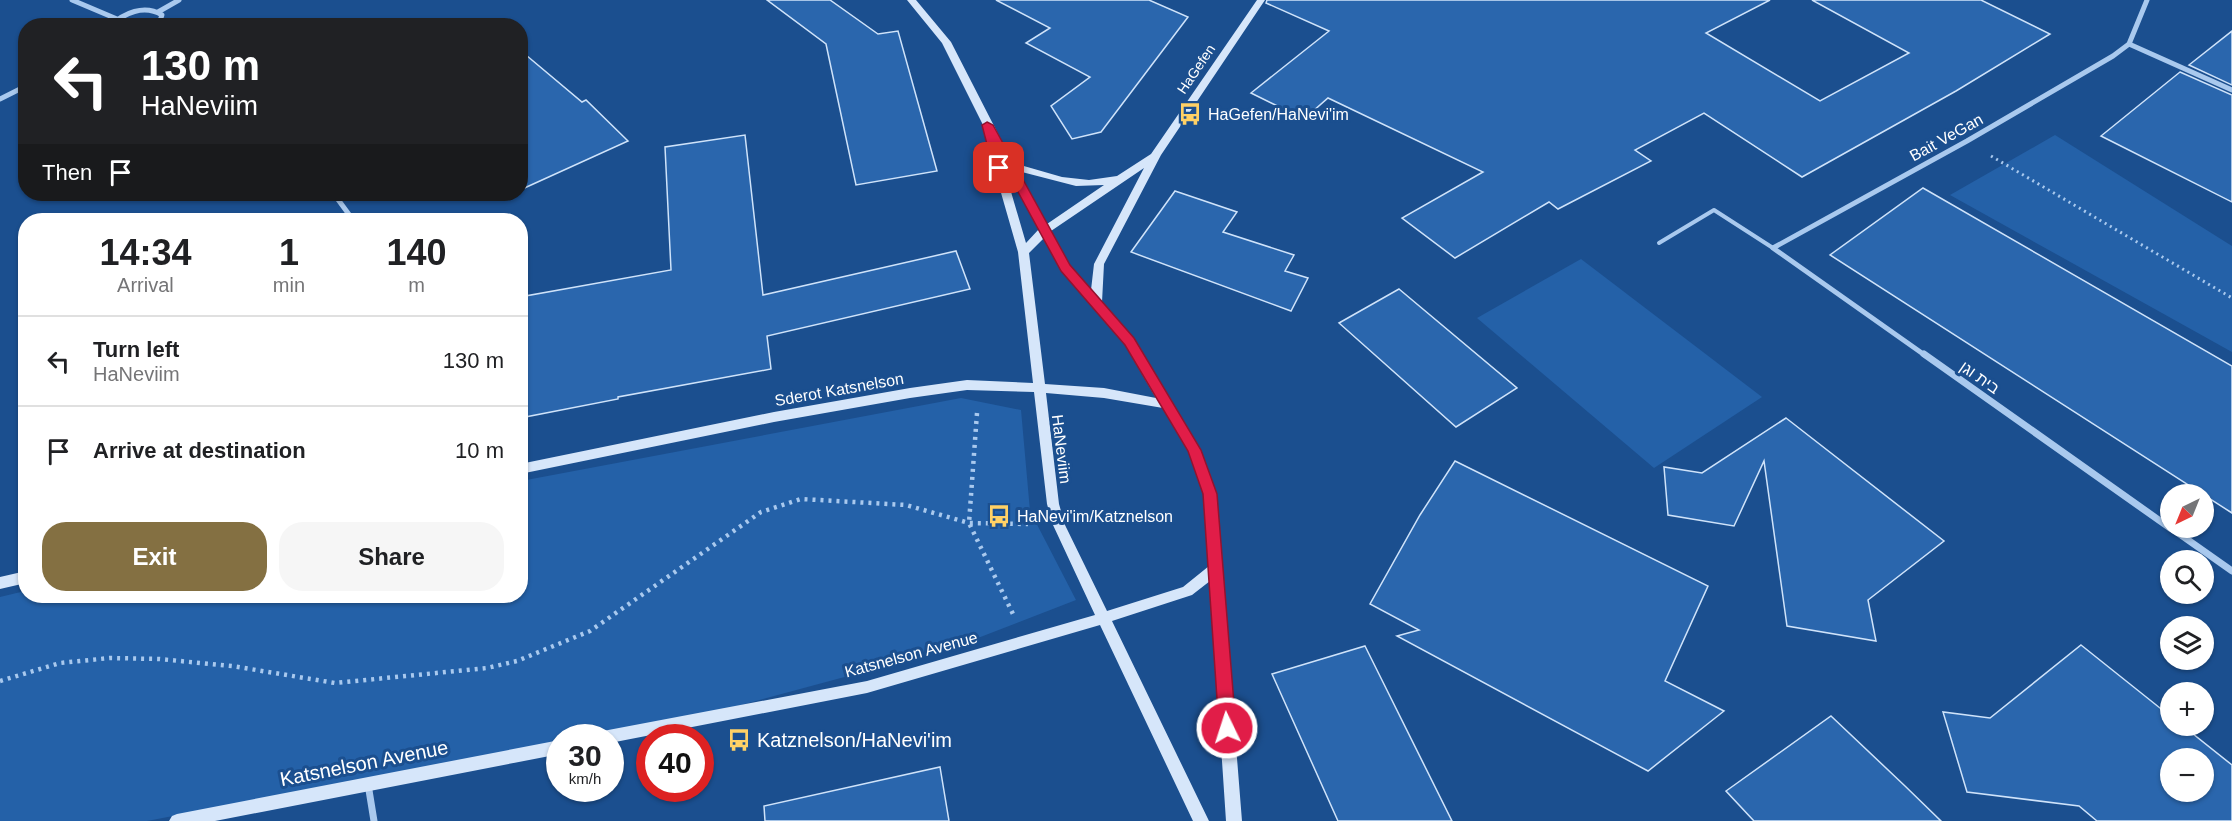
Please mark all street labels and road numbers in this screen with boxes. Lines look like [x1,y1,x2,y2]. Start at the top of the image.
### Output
street label: HaGefen [1174,41,1218,97]
street label: Bait VeGan [1907,110,1986,164]
street label: בית וגן [1957,358,2003,397]
street label: Sderot Katsnelson [773,370,905,409]
street label: HaNeviim [1049,414,1074,485]
street label: Katsnelson Avenue [843,629,979,680]
street label: Katsnelson Avenue [278,736,450,790]

